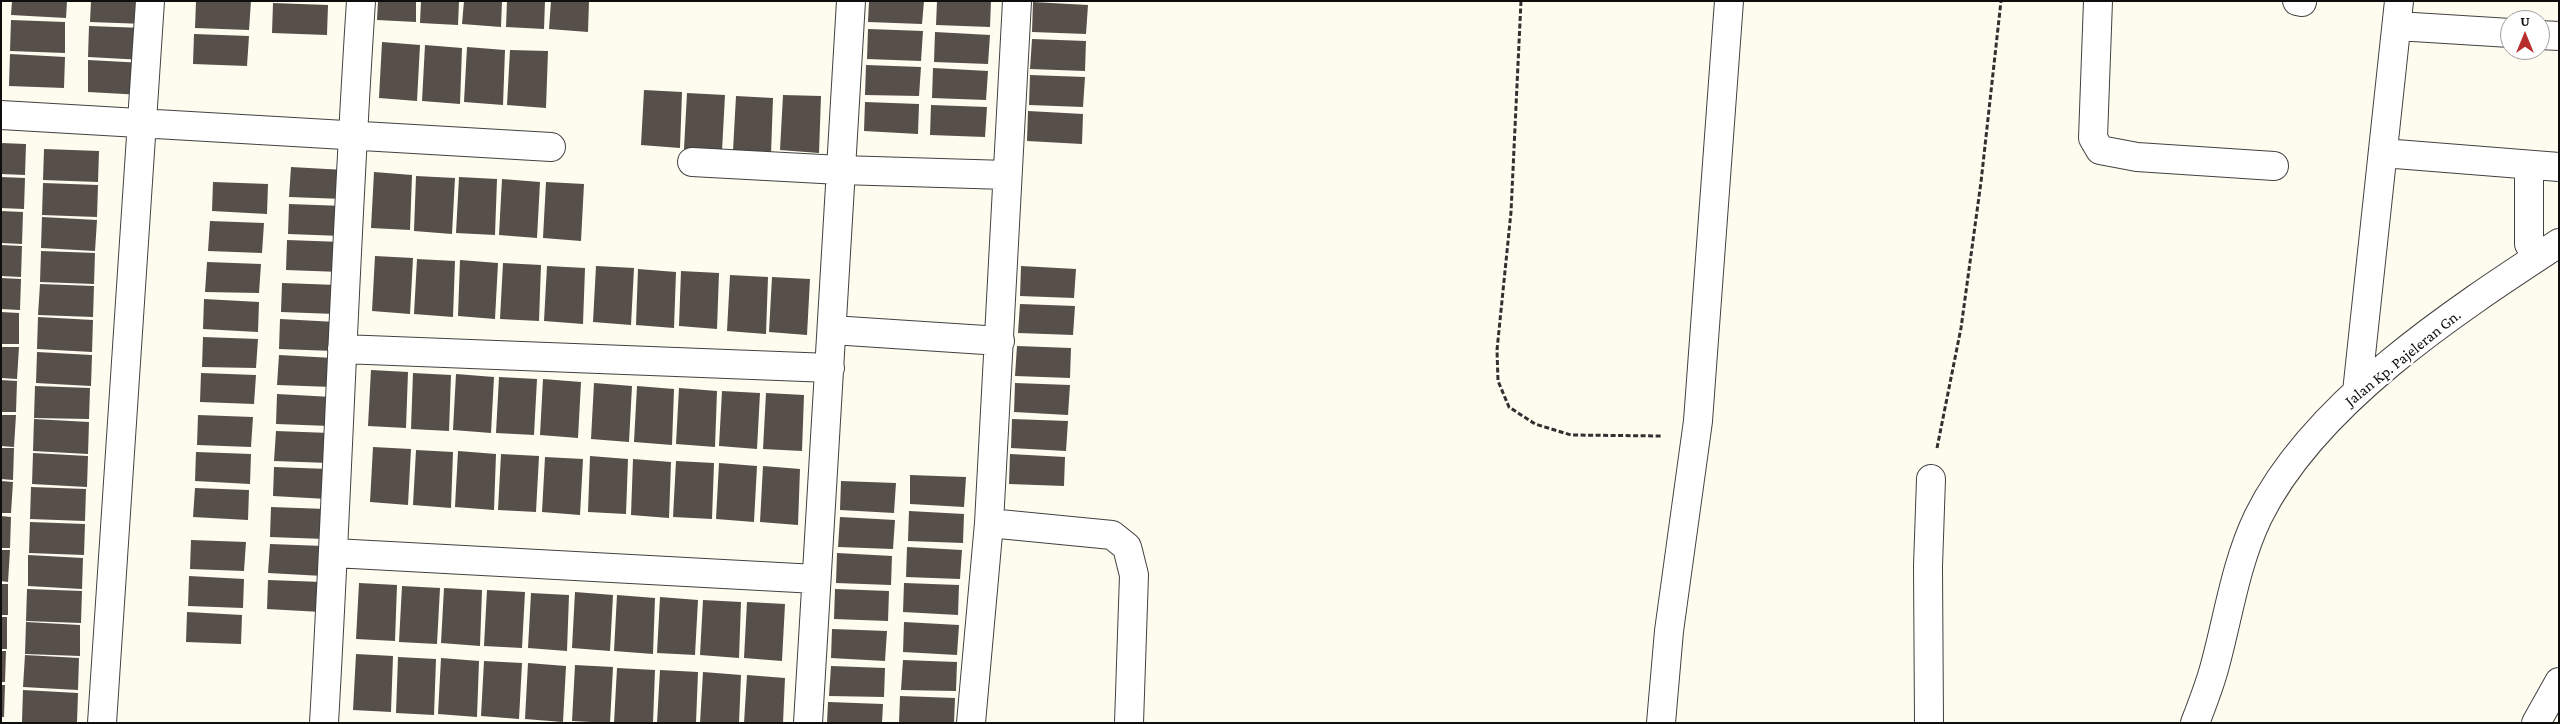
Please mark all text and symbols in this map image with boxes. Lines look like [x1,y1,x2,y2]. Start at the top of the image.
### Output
north arrow [2500,10,2550,60]
text: U [2520,13,2530,29]
street label: Jalan Kp. Pajeleran Gn. [2341,305,2465,411]

